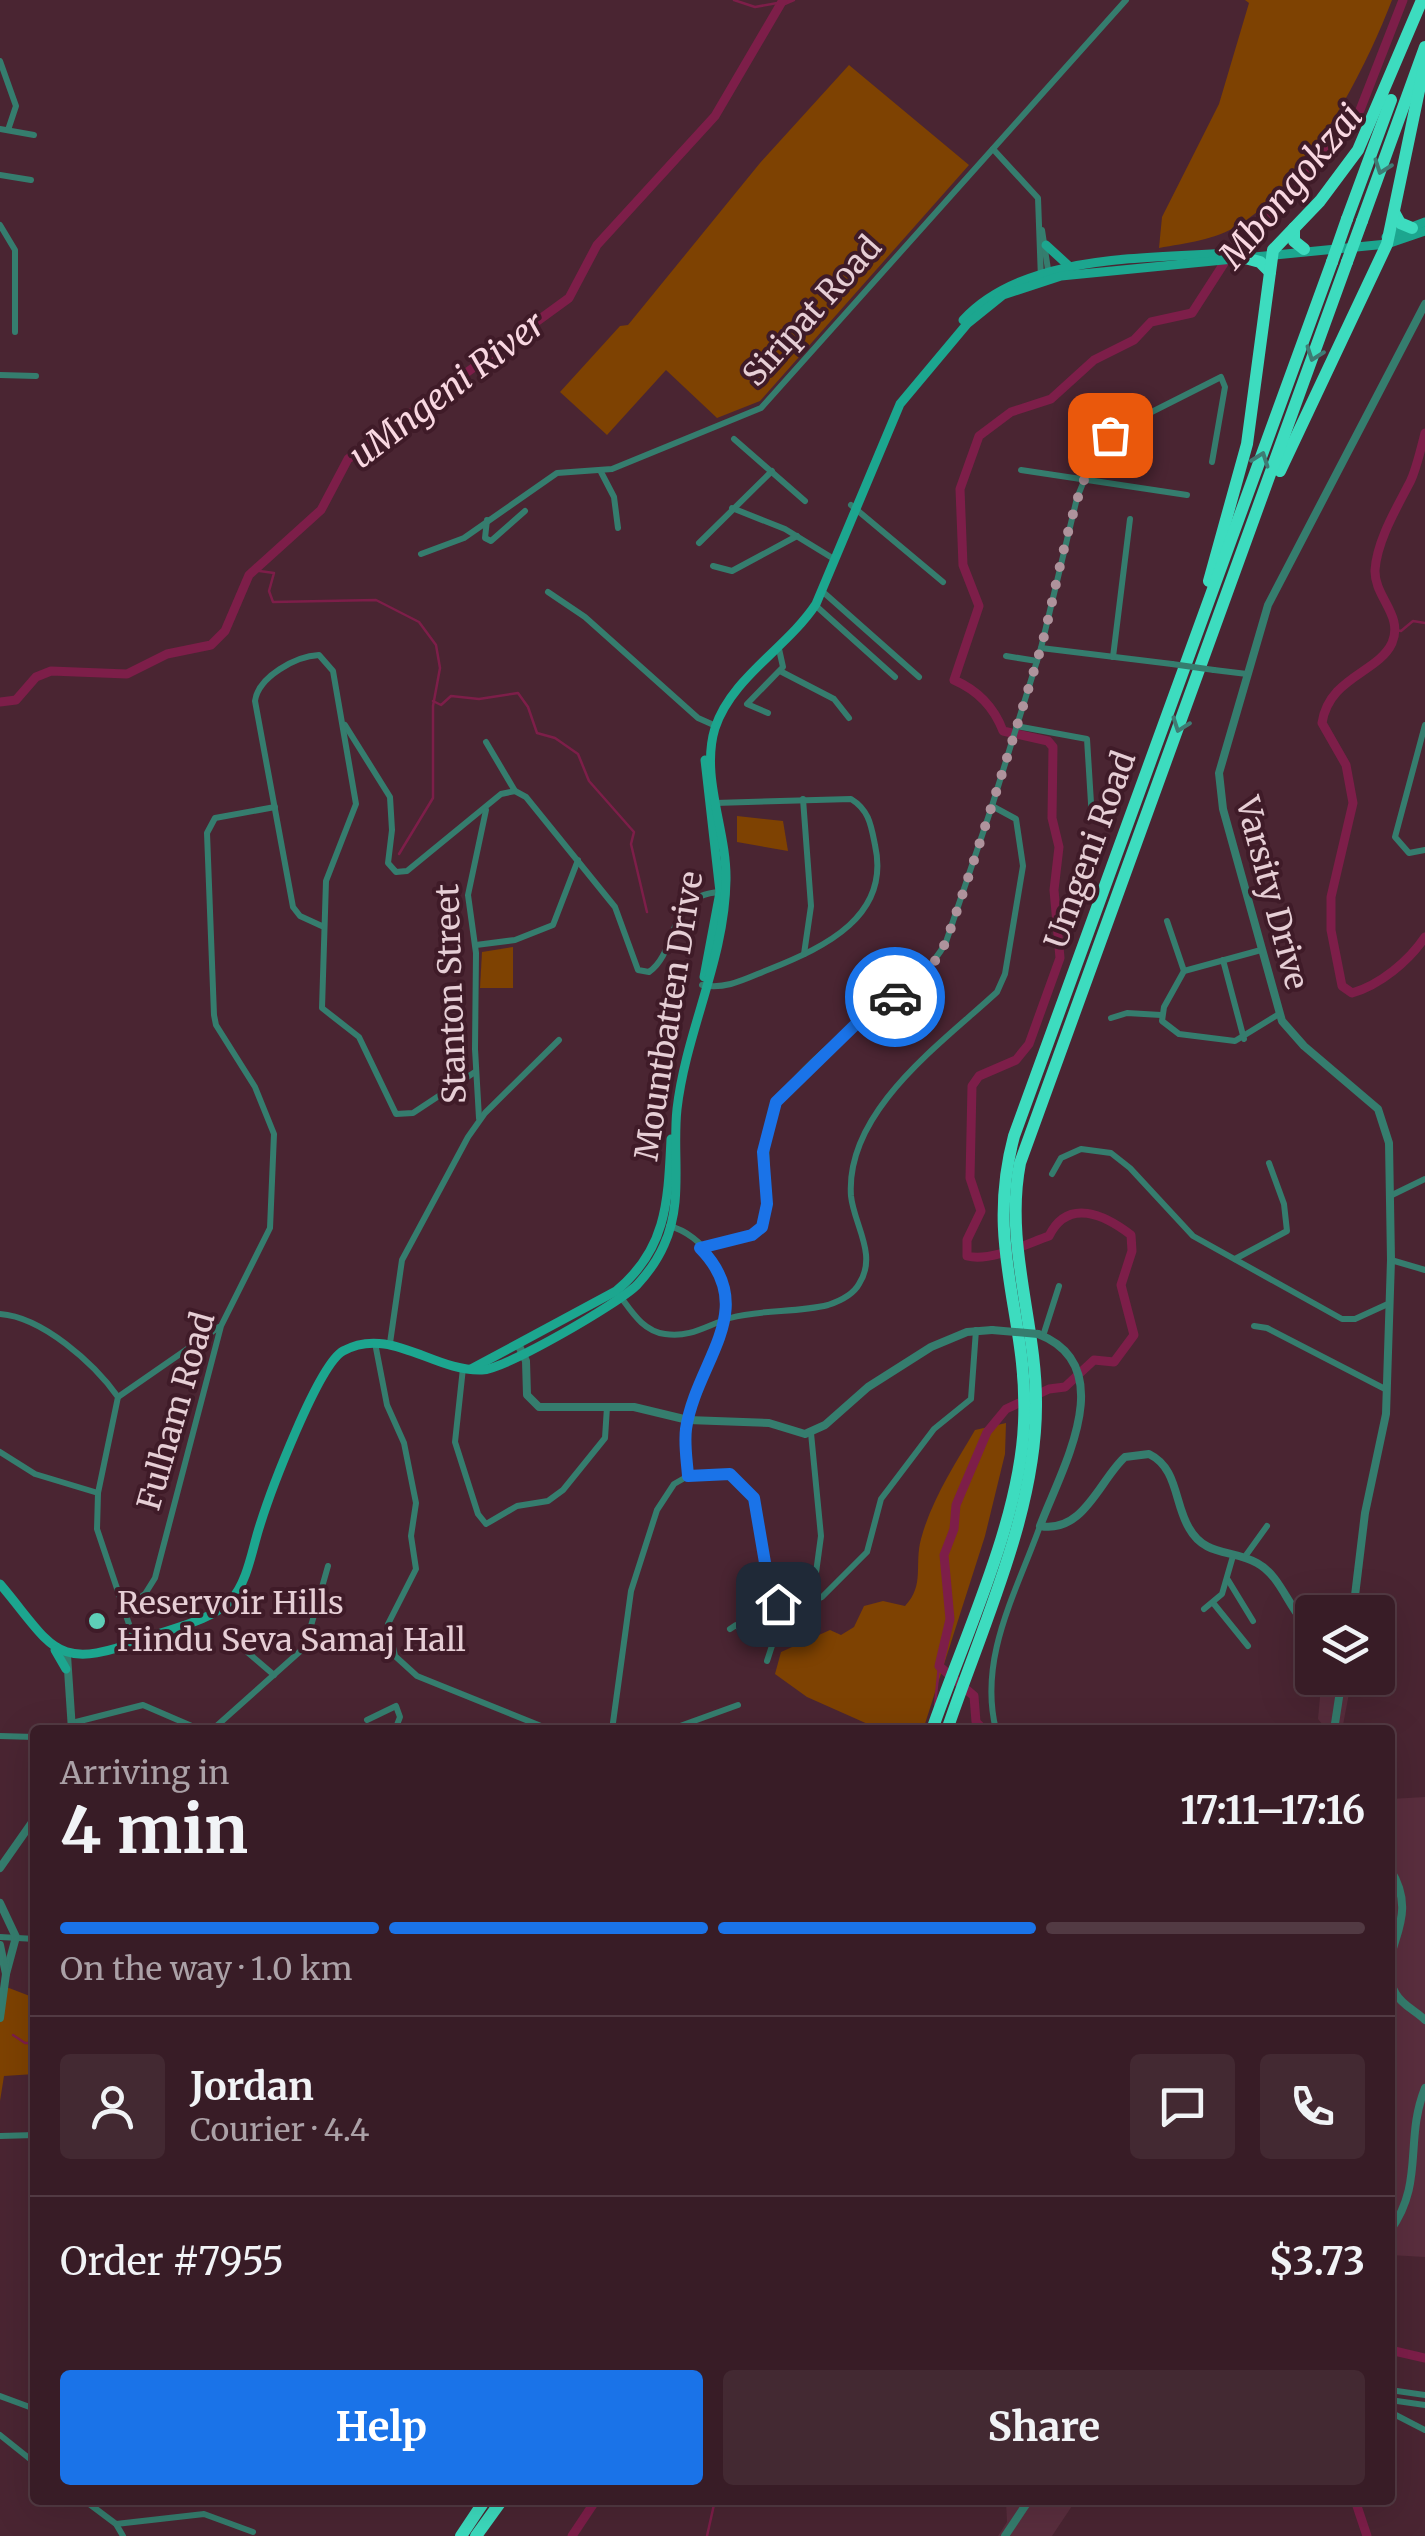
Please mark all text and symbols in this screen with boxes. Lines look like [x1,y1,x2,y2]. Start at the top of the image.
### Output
water label: Mbongokzai [1208,95,1372,278]
one-way arrow [1374,157,1394,175]
street label: Siripat Road [734,228,890,394]
water label: uMngeni River [341,302,554,478]
one-way arrow [1306,344,1326,361]
pin [1068,393,1153,478]
icon: bag [1083,408,1138,463]
one-way arrow [1250,451,1270,468]
one-way arrow [1171,715,1192,732]
street label: Umgeni Road [1036,746,1144,954]
street label: Varsity Drive [1227,791,1317,994]
street label: Mountbatten Drive [626,868,712,1164]
street label: Stanton Street [427,883,475,1105]
courier [845,947,945,1047]
icon: car [868,970,923,1025]
street label: Fulham Road [129,1307,223,1515]
pin [736,1562,821,1647]
icon: home [751,1577,806,1632]
place label: Reservoir Hills Hindu Seva Samaj Hall [117,1583,466,1660]
map controls [1295,1595,1395,1695]
button: layers [1295,1595,1395,1695]
marker: Reservoir Hills Hindu Seva Samaj Hall [86,1610,108,1632]
text: Arriving in [60,1753,229,1793]
text: 17:11–17:16 [1180,1787,1365,1834]
text: 4 min [60,1789,248,1871]
text: On the way · 1.0 km [60,1949,352,1989]
button: person [60,2054,165,2159]
button: chat [1130,2054,1235,2159]
button: phone [1260,2054,1365,2159]
text: Jordan [190,2063,314,2110]
text: Courier · 4.4 [190,2110,370,2150]
text: Order #7955 [60,2238,284,2285]
text: $3.73 [1269,2238,1365,2285]
button: Help [60,2370,703,2485]
button: Share [723,2370,1365,2485]

